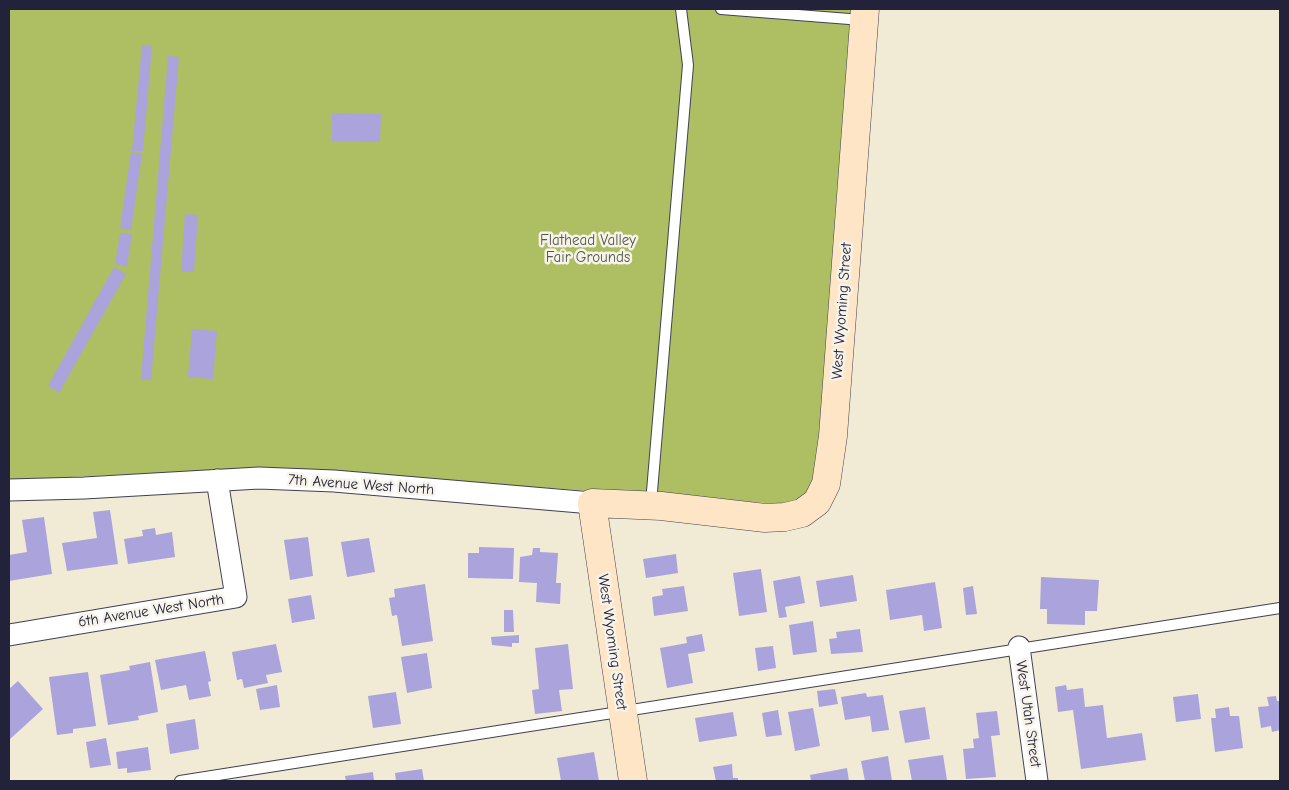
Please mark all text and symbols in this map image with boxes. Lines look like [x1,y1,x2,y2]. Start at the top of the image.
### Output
park label: Flathead Valley Fair Grounds [540,232,636,267]
street label: West Wyoming Street [828,242,856,380]
street label: 7th Avenue West North [287,471,435,499]
street label: West Wyoming Street [594,573,630,711]
street label: 6th Avenue West North [77,591,225,631]
street label: West Utah Street [1012,659,1044,769]

